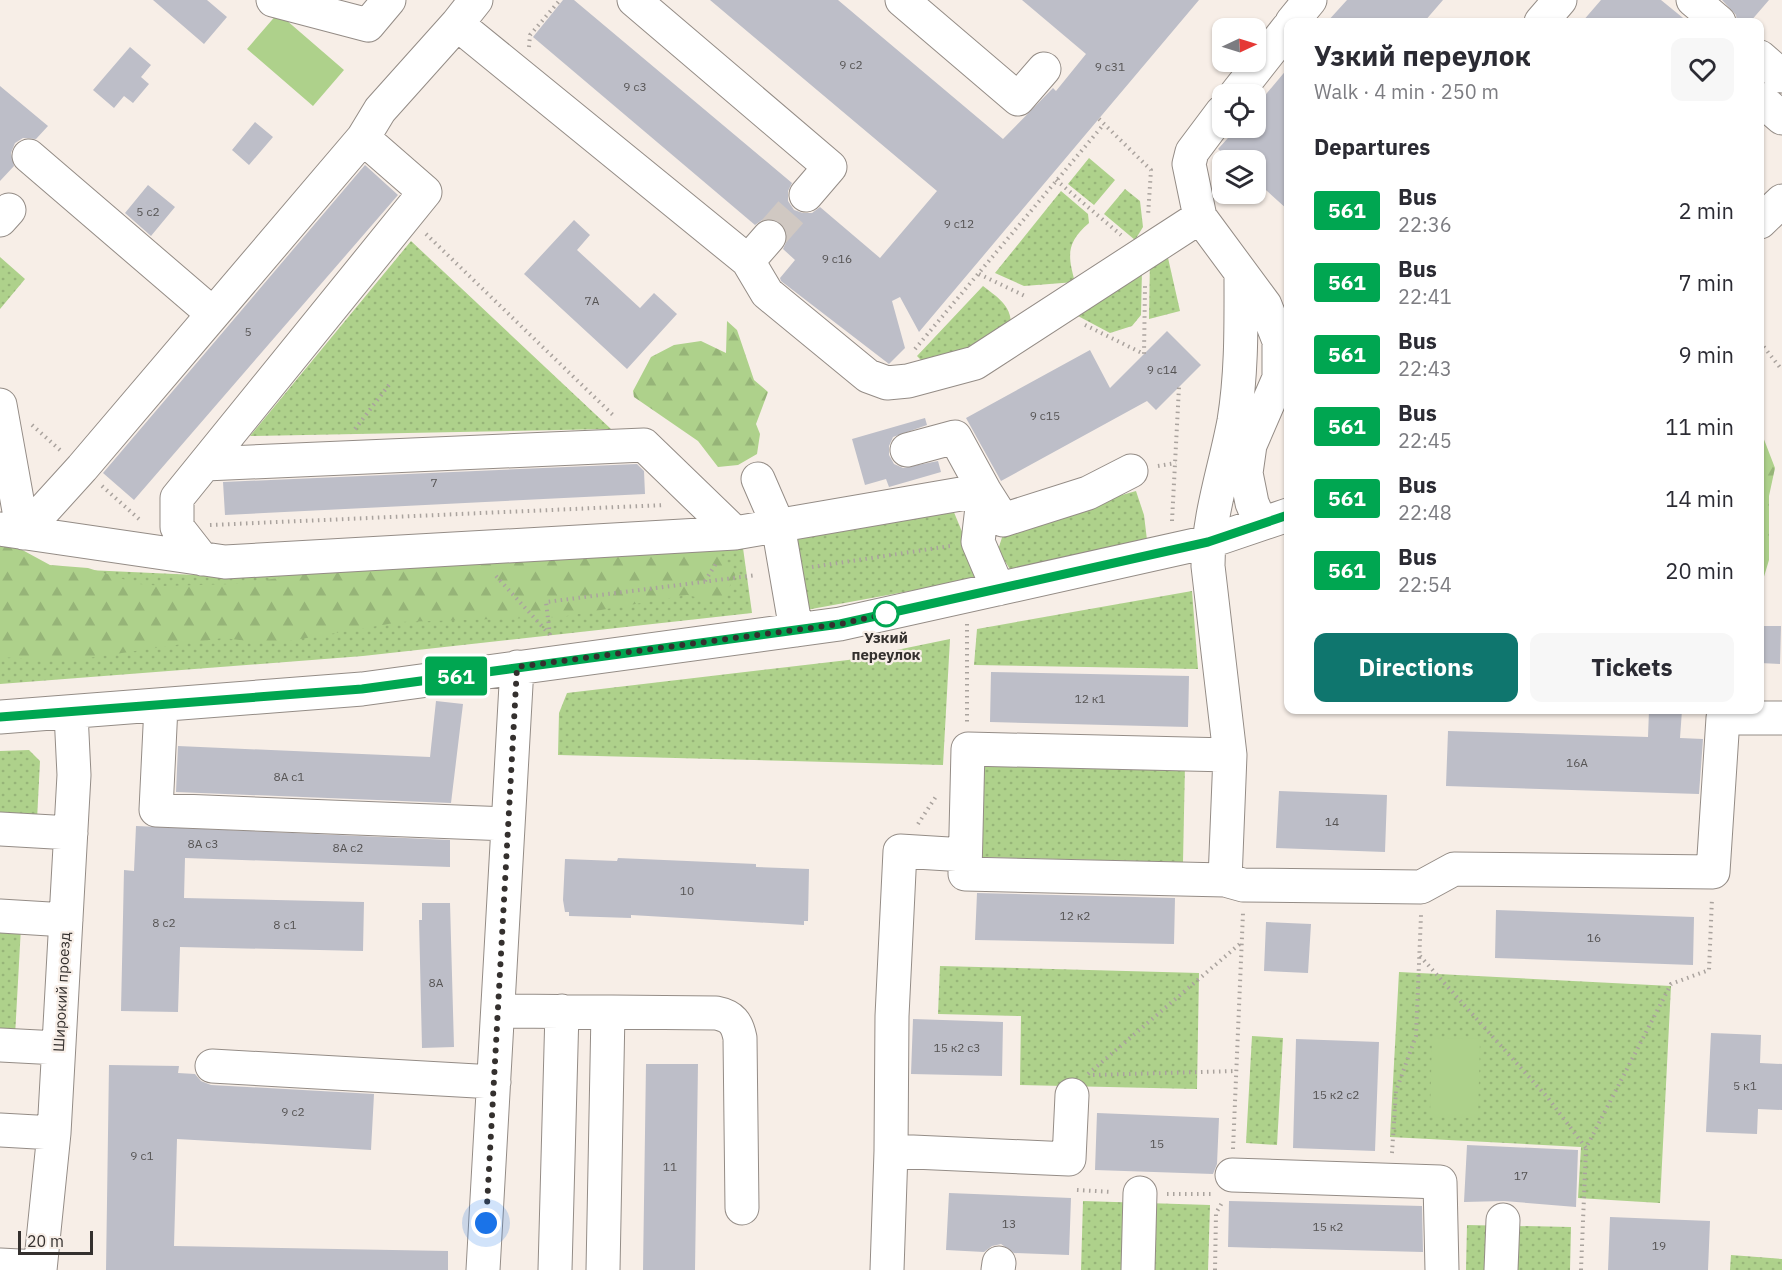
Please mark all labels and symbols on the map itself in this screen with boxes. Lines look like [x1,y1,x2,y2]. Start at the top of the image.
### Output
north arrow [1212,18,1266,72]
house number: 9 с2 [839,57,863,72]
house number: 9 с31 [1095,59,1125,74]
house number: 9 с3 [623,79,647,94]
house number: 5 с2 [136,204,160,219]
house number: 9 с12 [944,216,974,231]
house number: 9 с16 [822,251,852,266]
house number: 7А [585,293,600,308]
house number: 5 [244,324,252,339]
house number: 9 с14 [1147,362,1177,377]
house number: 9 с15 [1030,408,1060,423]
house number: 7 [430,475,438,490]
marker: Узкий переулок [873,601,899,627]
place label: Узкий переулок [851,628,921,664]
line badge: 561 [422,656,490,696]
house number: 12 к1 [1074,691,1106,706]
house number: 16А [1566,755,1588,770]
house number: 8А с1 [274,769,304,784]
house number: 14 [1325,814,1339,829]
house number: 8А с3 [188,836,218,851]
house number: 8А с2 [333,840,363,855]
house number: 10 [680,883,694,898]
house number: 12 к2 [1059,908,1091,923]
house number: 8 с2 [152,915,176,930]
house number: 8 с1 [273,917,297,932]
house number: 16 [1587,930,1601,945]
street label: Широкий проезд [49,931,74,1052]
house number: 8А [429,975,444,990]
house number: 15 к2 с3 [933,1040,981,1055]
house number: 5 к1 [1733,1078,1757,1093]
house number: 15 к2 с2 [1312,1087,1360,1102]
house number: 9 с2 [281,1104,305,1119]
house number: 15 [1150,1136,1164,1151]
house number: 9 с1 [130,1148,154,1163]
house number: 11 [663,1159,677,1174]
house number: 17 [1514,1168,1528,1183]
your location [471,1208,501,1238]
house number: 13 [1002,1216,1016,1231]
house number: 15 к2 [1312,1219,1344,1234]
scale bar [18,1228,93,1256]
house number: 19 [1652,1238,1666,1253]

